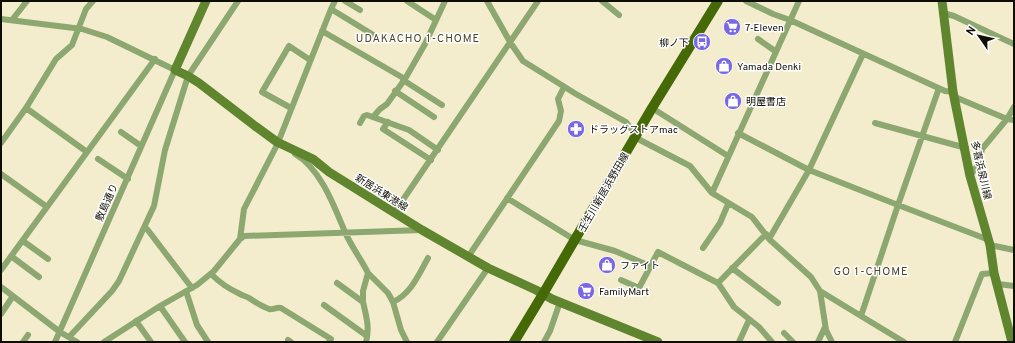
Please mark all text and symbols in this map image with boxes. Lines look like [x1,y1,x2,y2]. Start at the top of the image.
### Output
north arrow [959,16,999,56]
supermarket icon: 7-Eleven [722,17,742,37]
place label: 7-Eleven [745,22,784,35]
text: N [964,24,980,38]
district label: UDAKACHO 1-CHOME [356,32,480,46]
bus stop icon: 柳ノ下 [692,32,712,52]
place label: 柳ノ下 [659,37,689,50]
shop icon: Yamada Denki [714,56,734,76]
place label: Yamada Denki [737,61,801,74]
shop icon: 明屋書店 [723,91,743,111]
place label: 明屋書店 [746,96,786,109]
pharmacy icon: ドラッグストアmac [566,119,586,139]
place label: ドラッグストアmac [589,124,678,137]
street label: 多喜浜泉川線 [967,140,994,201]
street label: 壬生川新居浜野田線 [576,151,632,235]
street label: 新居浜東港線 [352,172,410,215]
street label: 敷島通り [93,182,121,224]
shop icon: ファイト [597,255,617,275]
place label: ファイト [620,260,660,273]
district label: GO 1-CHOME [833,265,909,279]
supermarket icon: FamilyMart [576,281,596,301]
place label: FamilyMart [599,286,649,299]

